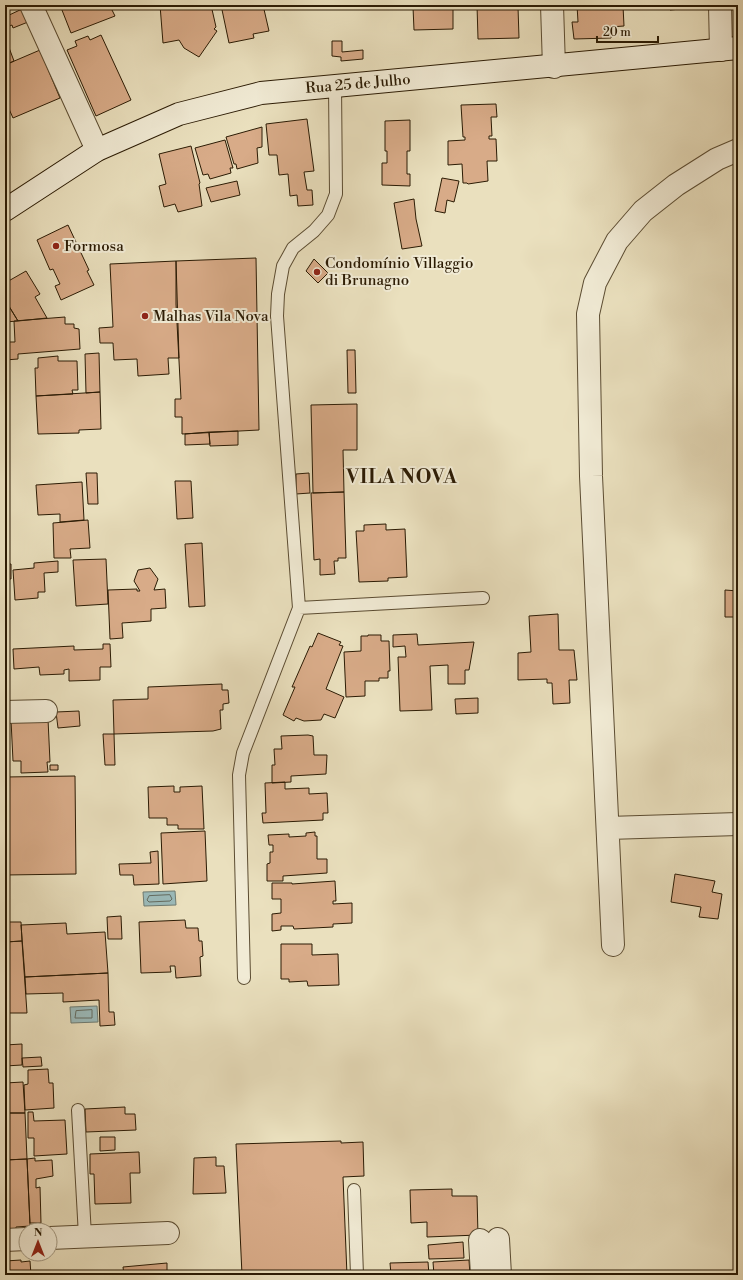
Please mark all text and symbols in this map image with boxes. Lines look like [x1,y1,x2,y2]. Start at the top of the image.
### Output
scale bar [597,18,658,44]
text: 20 m [603,25,631,40]
street label: Rua 25 de Julho [305,70,411,98]
place label: Formosa [64,237,124,256]
marker: Formosa [51,241,61,251]
place label: Condomínio Villaggio di Brunagno [325,254,473,290]
marker: Condomínio Villaggio di Brunagno [312,267,322,277]
place label: Malhas Vila Nova [153,307,269,326]
marker: Malhas Vila Nova [140,311,150,321]
district label: VILA NOVA [345,465,458,489]
north arrow [18,1222,58,1262]
text: N [34,1226,43,1240]

